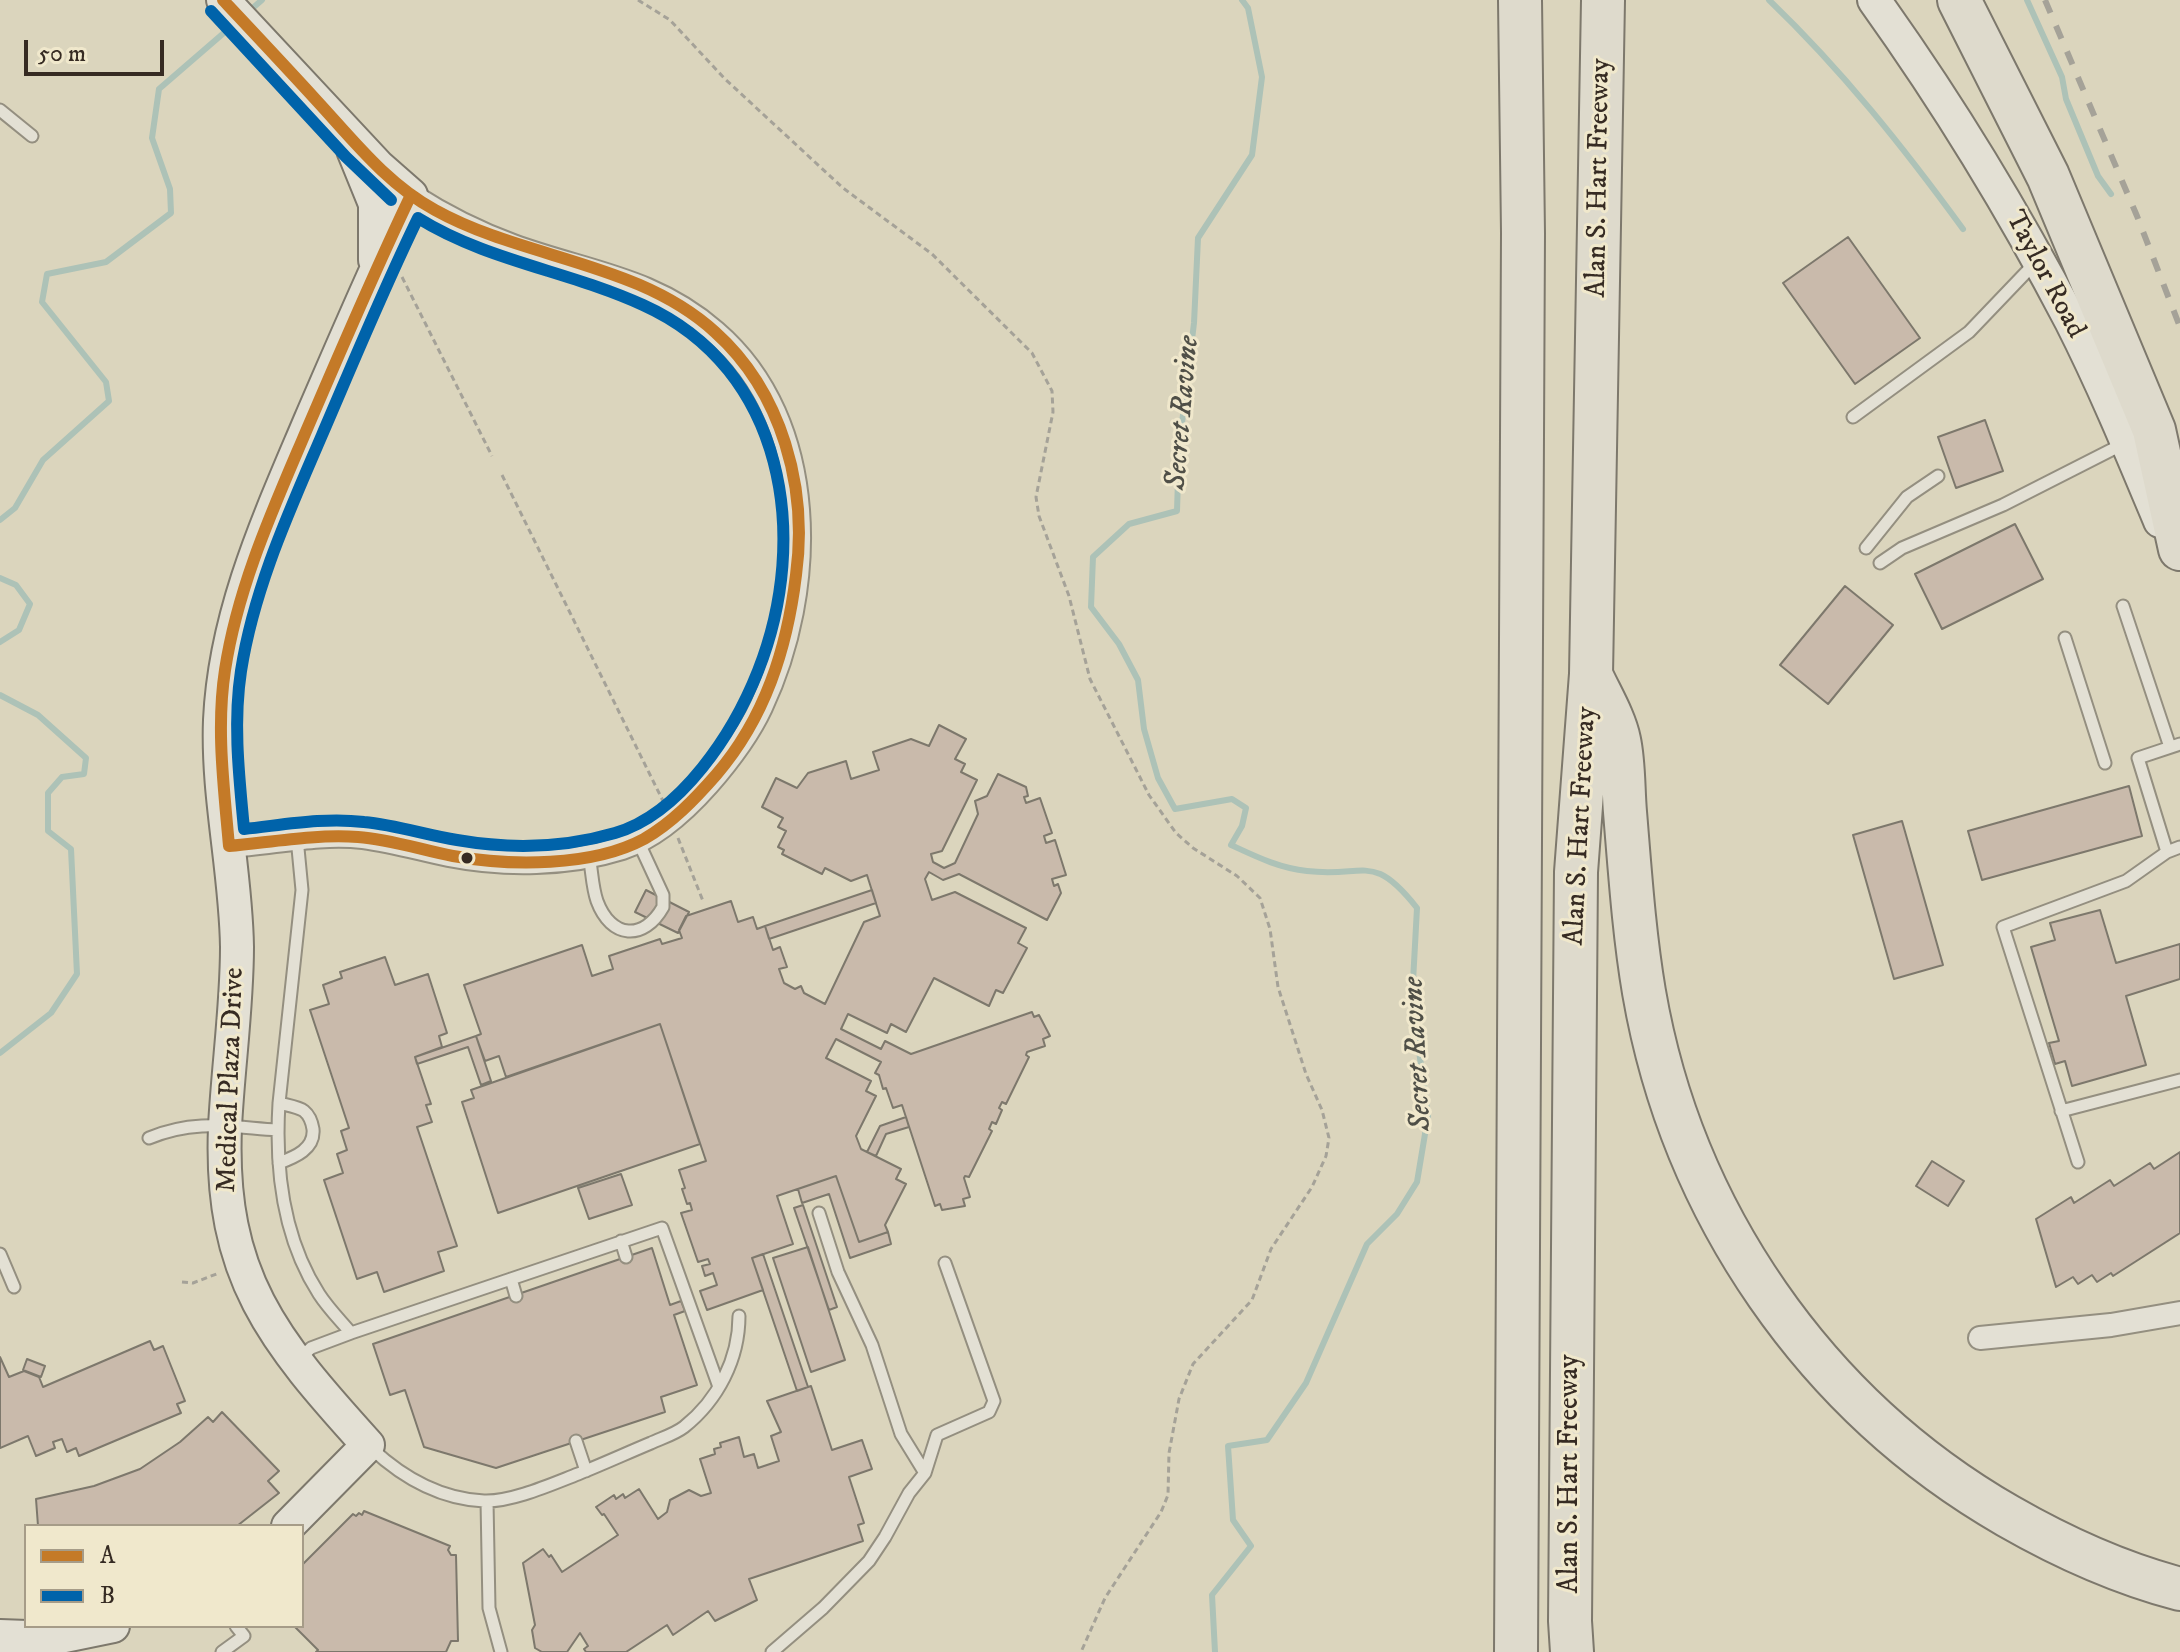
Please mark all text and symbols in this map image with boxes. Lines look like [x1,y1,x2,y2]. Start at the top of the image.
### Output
scale bar [28,24,168,74]
text: 50 m [38,39,86,69]
street label: Alan S. Hart Freeway [1581,58,1619,298]
street label: Taylor Road [1996,206,2092,344]
water label: Secret Ravine [1159,335,1209,491]
street label: Alan S. Hart Freeway [1559,706,1605,946]
unlabelled marker [459,850,475,866]
street label: Medical Plaza Drive [211,967,253,1193]
water label: Secret Ravine [1397,976,1441,1132]
street label: Alan S. Hart Freeway [1554,1354,1588,1594]
legend [24,1524,304,1628]
text: A [100,1541,115,1571]
text: B [100,1581,115,1611]

